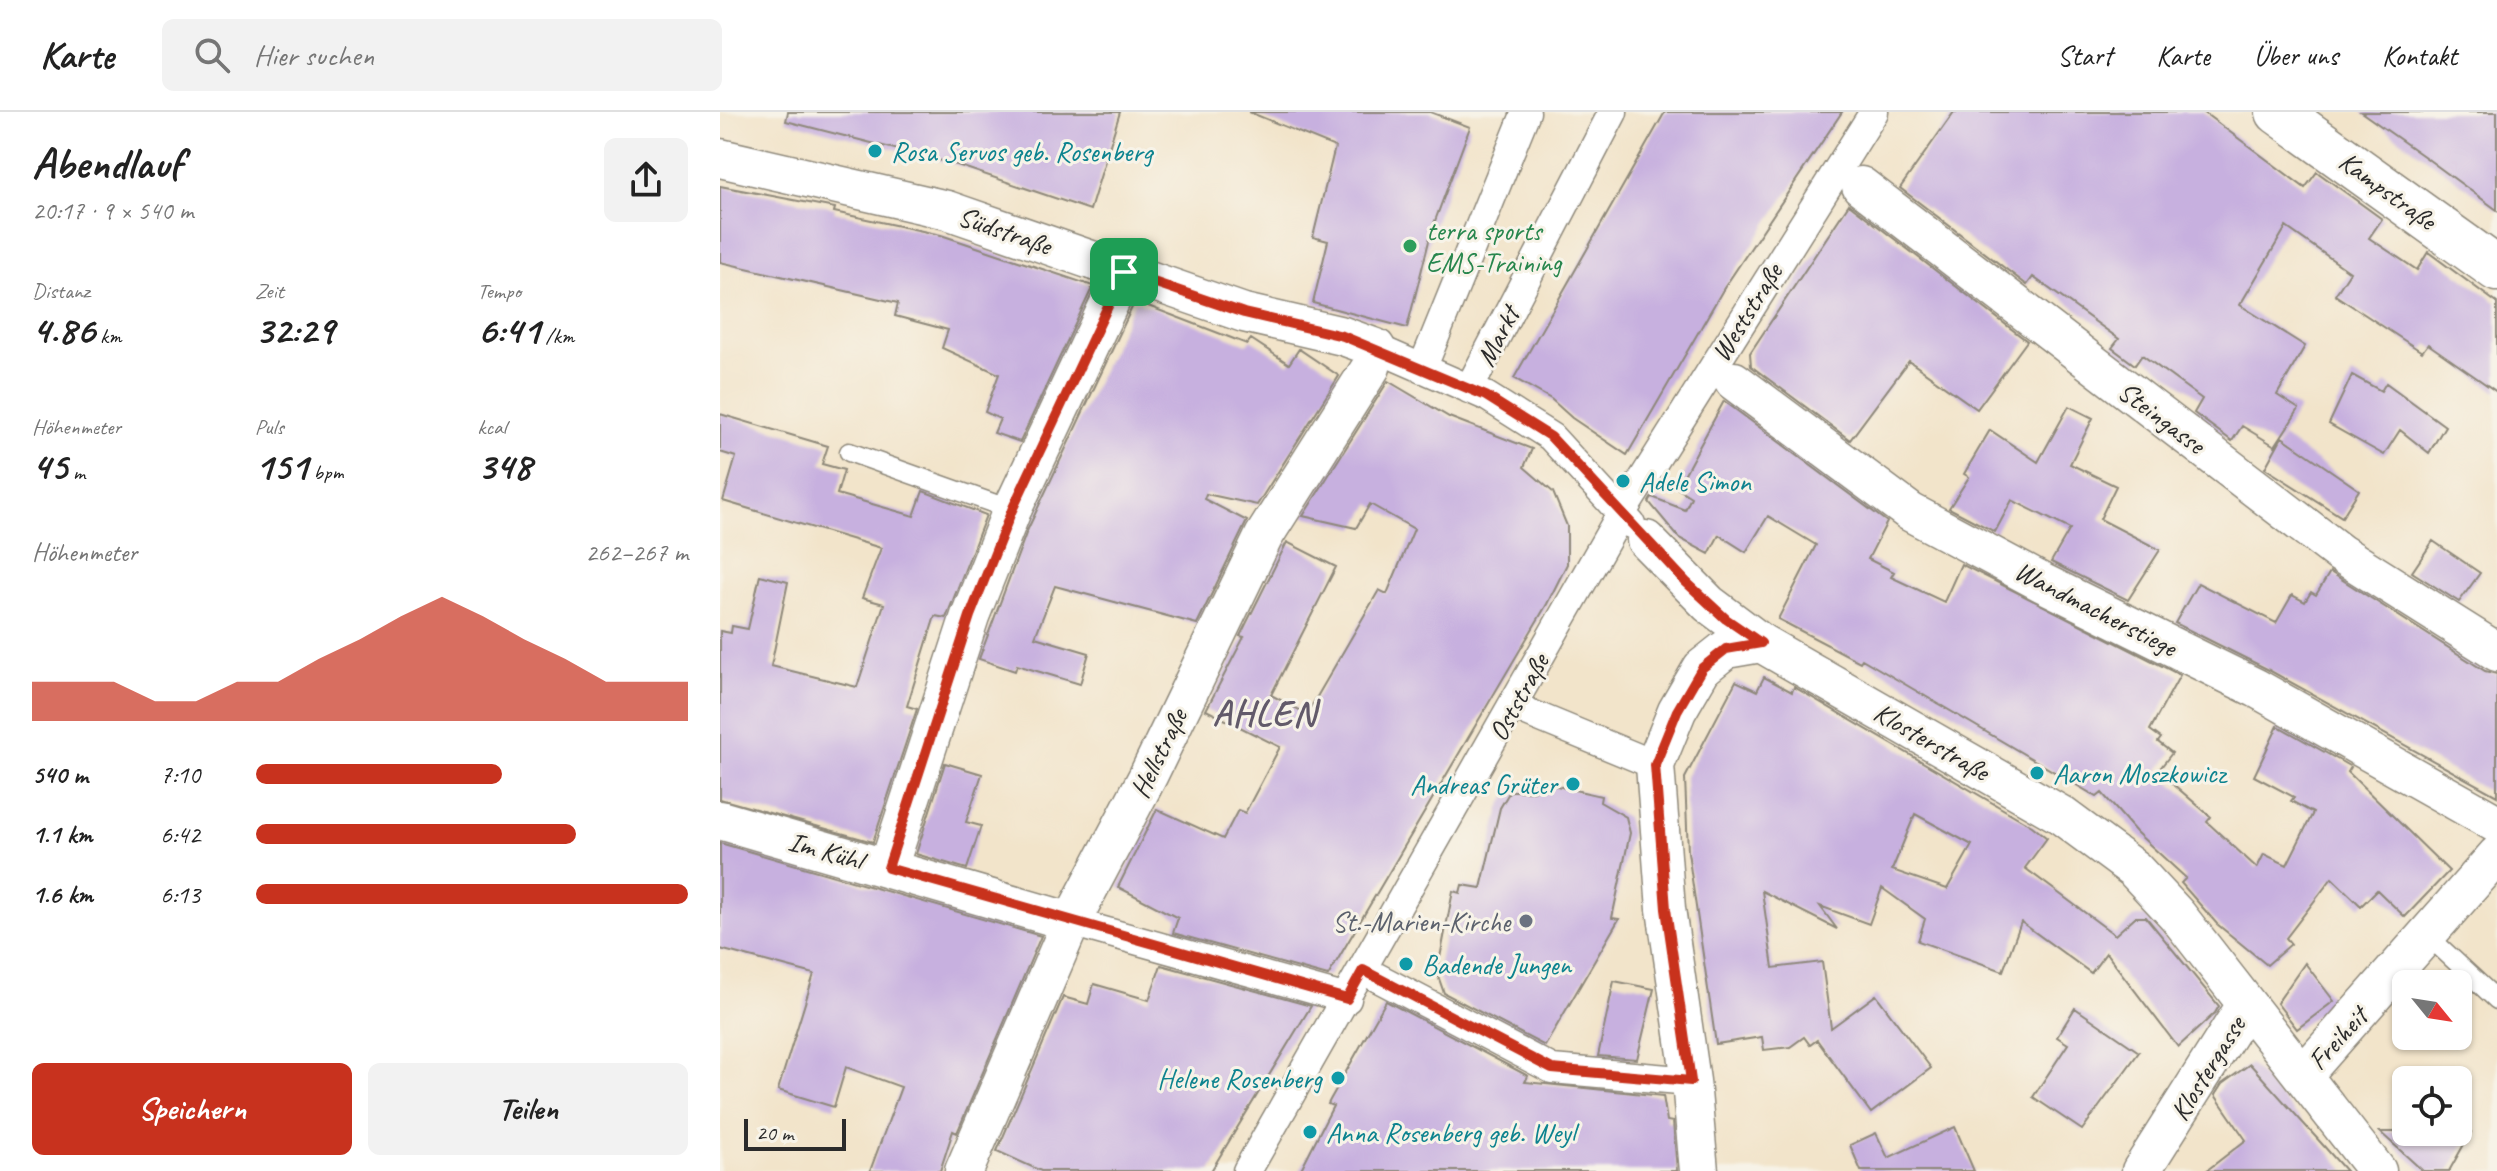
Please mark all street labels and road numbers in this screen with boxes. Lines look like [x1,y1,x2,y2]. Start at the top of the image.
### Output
street label: Kampstraße [2332,143,2445,239]
street label: Südstraße [954,198,1058,263]
street label: Weststraße [1703,255,1791,368]
street label: Markt [1468,297,1529,372]
street label: Steingasse [2111,373,2214,463]
street label: Wandmacherstiege [2009,553,2184,665]
street label: Oststraße [1480,646,1558,747]
street label: Klosterstraße [1868,694,1997,789]
street label: Hellstraße [1122,701,1196,804]
street label: Im Kühl [785,823,872,879]
street label: Freiheit [2300,997,2377,1077]
street label: Klostergasse [2162,1008,2254,1127]

